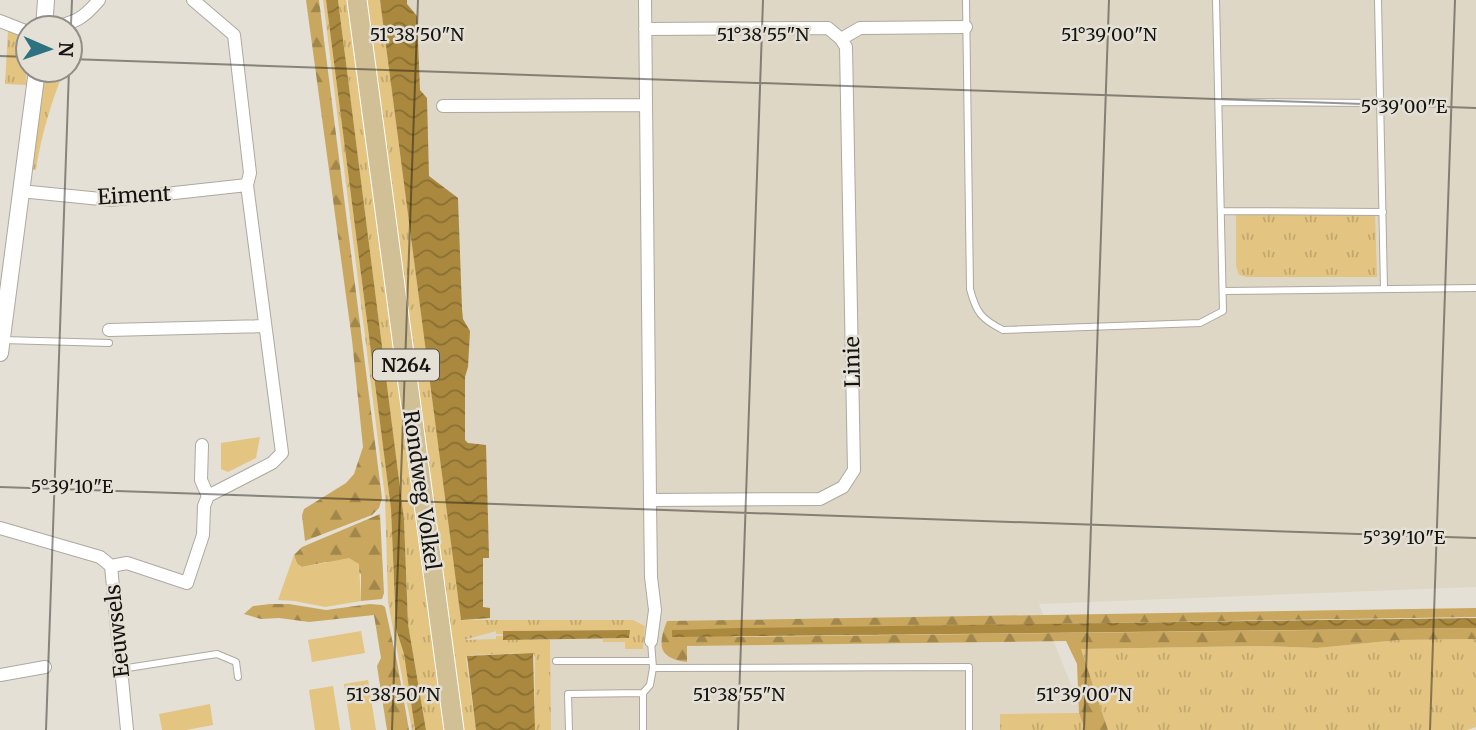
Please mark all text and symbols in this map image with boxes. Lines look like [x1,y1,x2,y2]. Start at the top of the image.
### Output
north arrow [14,14,84,84]
text: 51°38'50"N [370,23,464,46]
text: 51°38'55"N [717,23,809,46]
text: 51°39'00"N [1061,23,1157,46]
text: N [54,42,78,58]
text: 5°39'00"E [1361,95,1448,118]
street label: Eiment [97,180,171,210]
street label: Linie [838,336,866,388]
road number: N264 [373,350,439,380]
street label: Rondweg Volkel [397,408,447,572]
text: 5°39'10"E [31,475,114,498]
text: 5°39'10"E [1363,526,1446,549]
street label: Eeuwsels [99,583,135,679]
text: 51°38'50"N [346,683,440,706]
text: 51°38'55"N [693,683,785,706]
text: 51°39'00"N [1036,683,1132,706]

